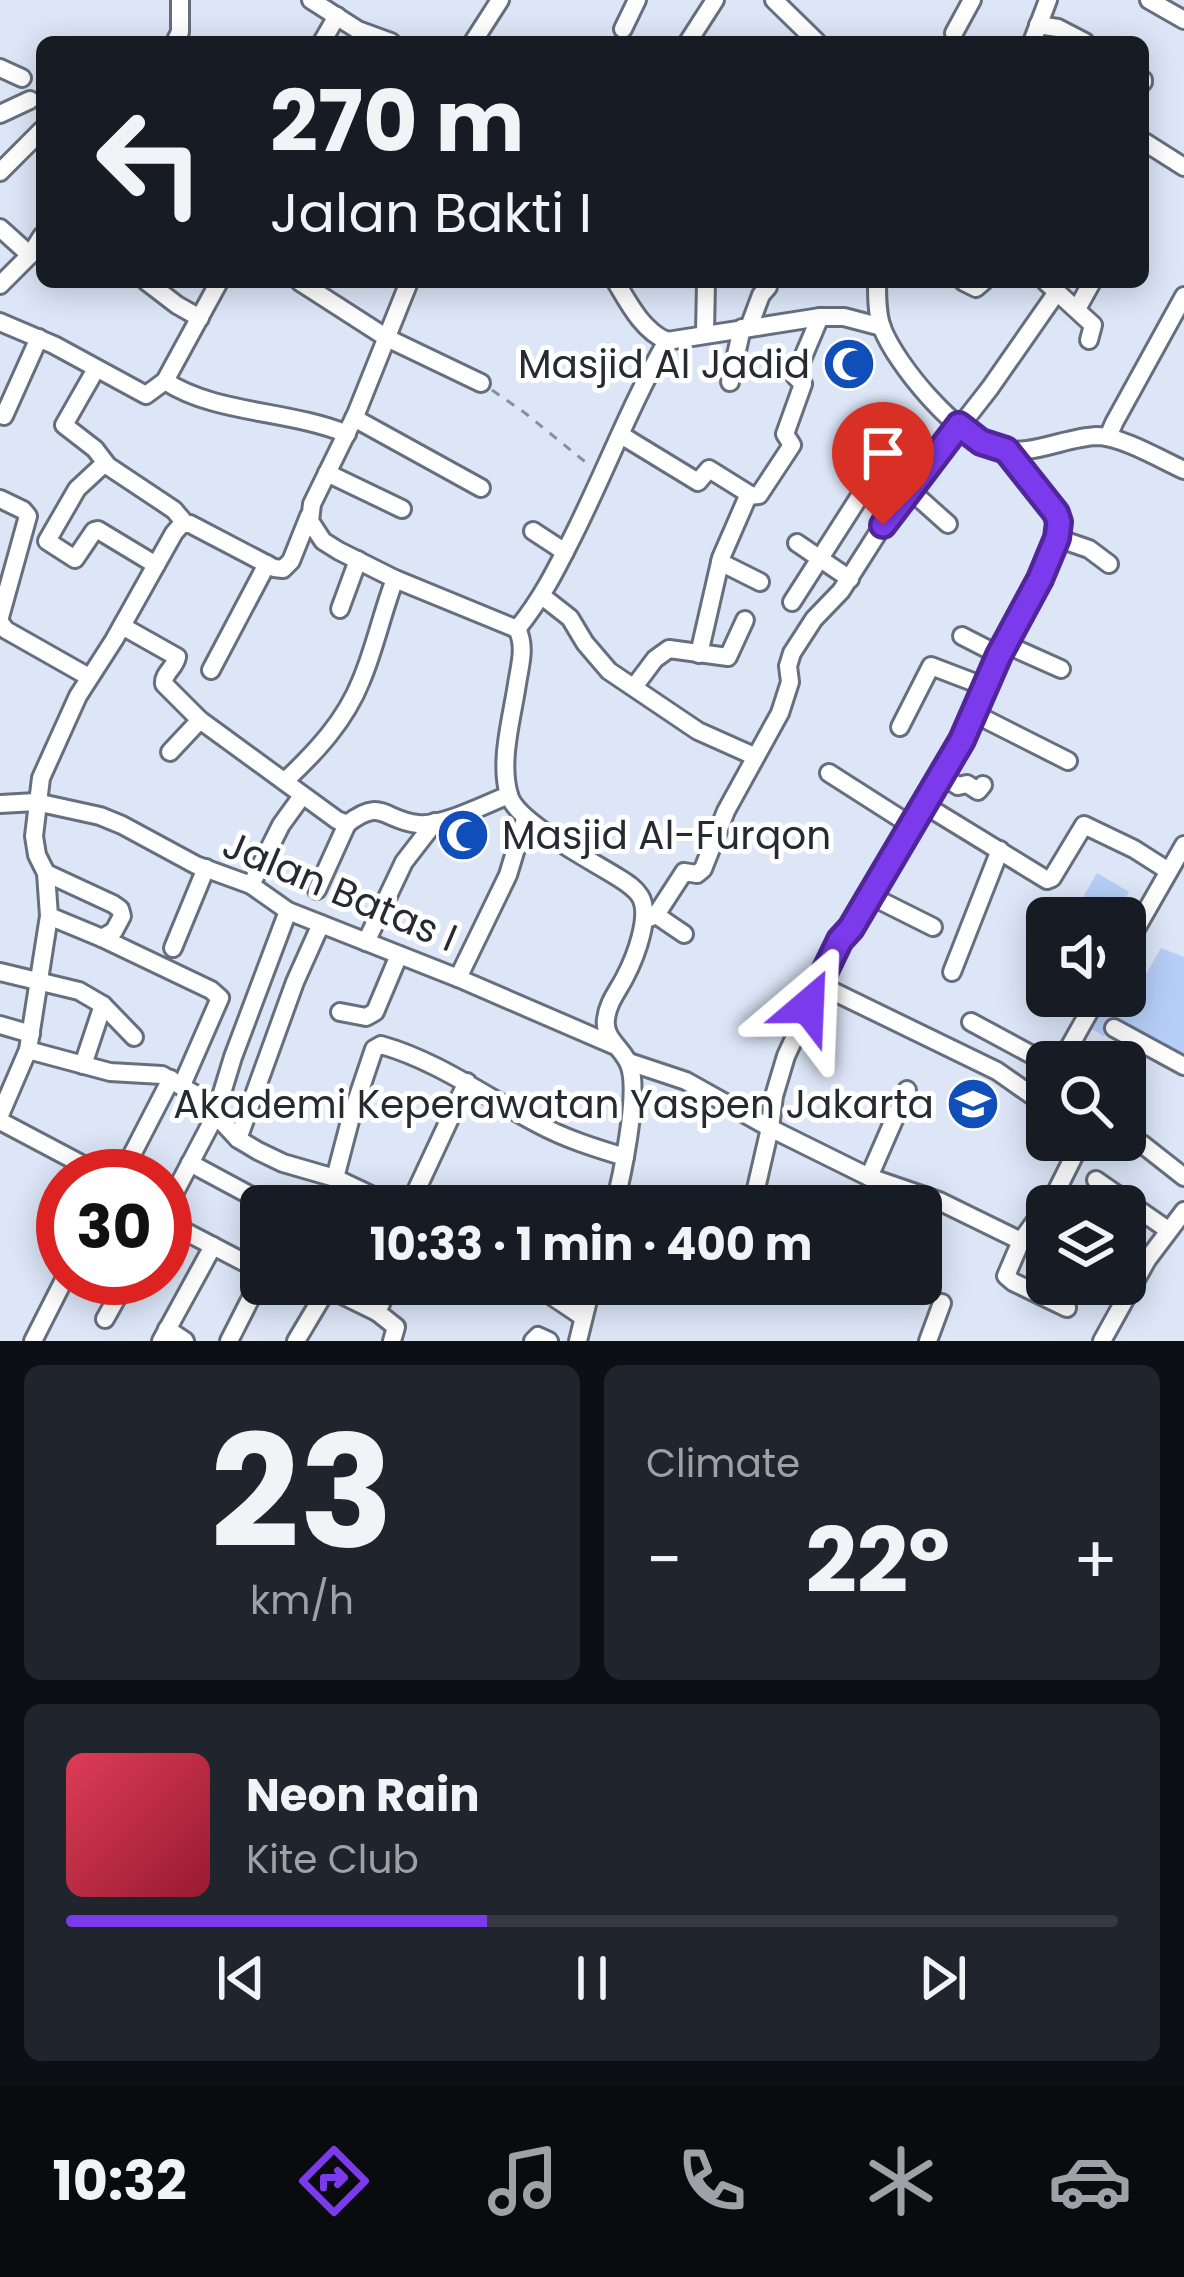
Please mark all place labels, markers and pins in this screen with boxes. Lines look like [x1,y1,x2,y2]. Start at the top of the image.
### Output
mosque icon: Masjid Al Jadid [821,336,877,392]
place label: Masjid Al Jadid [518,337,810,392]
pin [832,402,934,525]
mosque icon: Masjid Al-Furqon [435,807,491,863]
place label: Masjid Al-Furqon [502,808,831,863]
school or university icon: Akademi Keperawatan Yaspen Jakarta [945,1076,1001,1132]
place label: Akademi Keperawatan Yaspen Jakarta [173,1077,934,1132]

